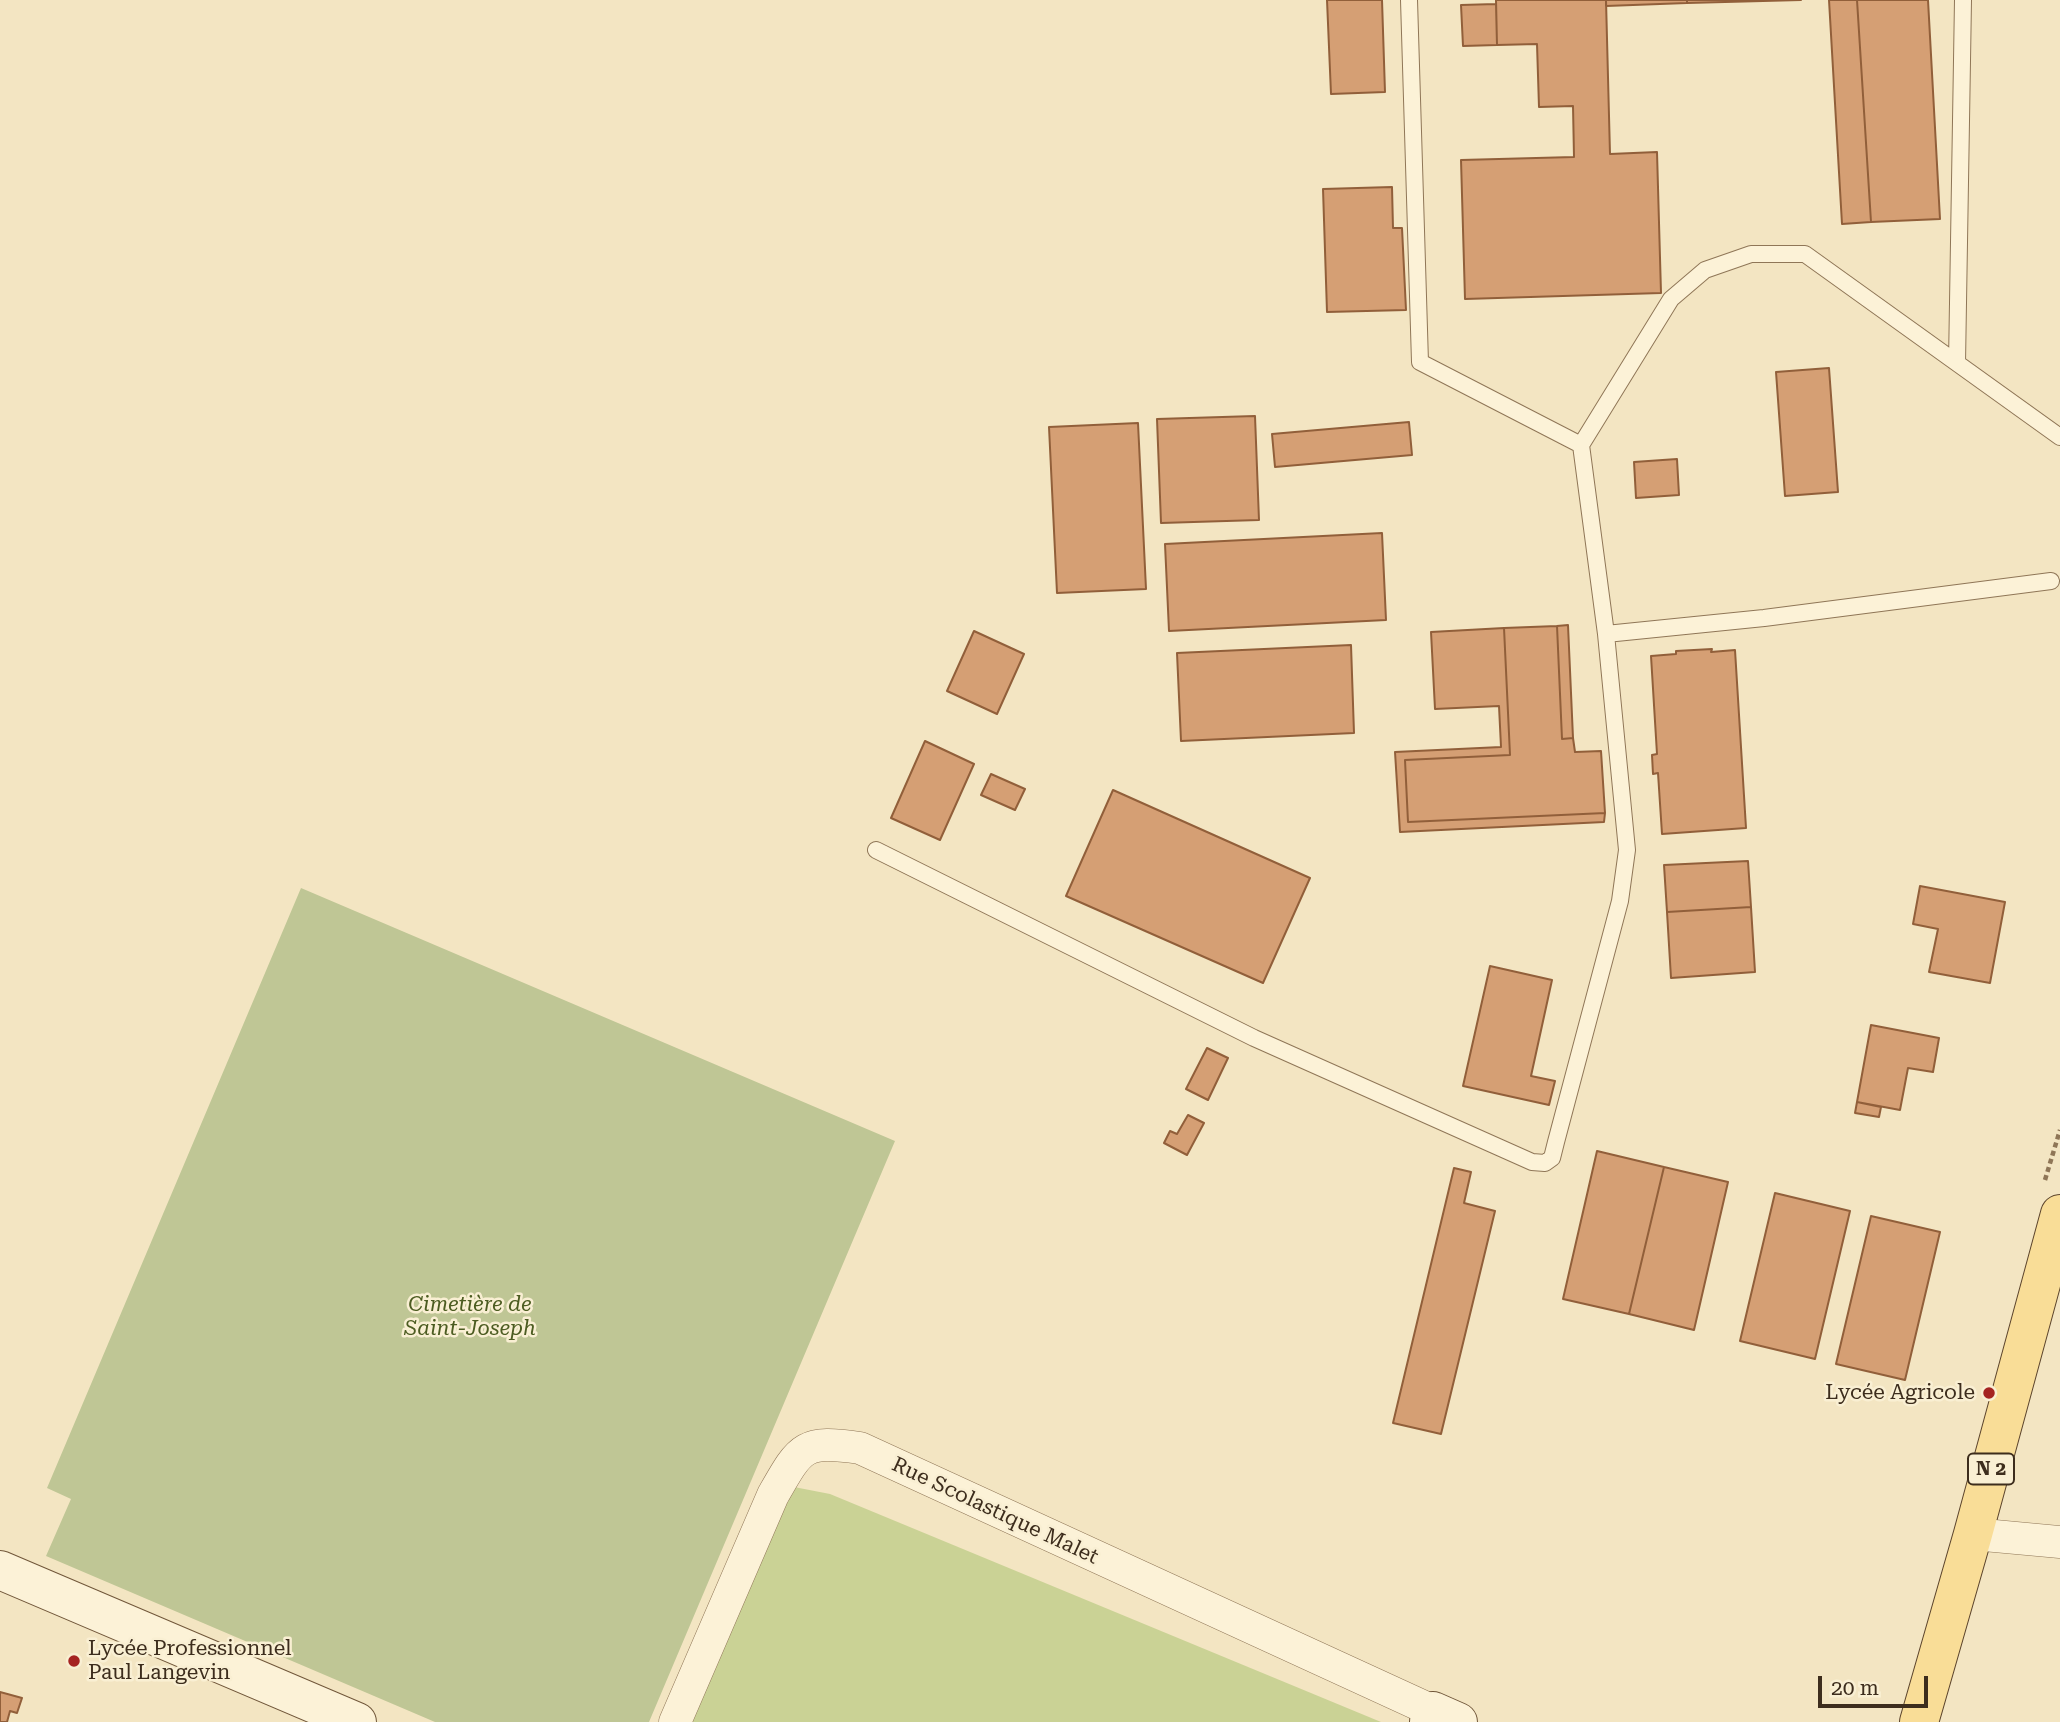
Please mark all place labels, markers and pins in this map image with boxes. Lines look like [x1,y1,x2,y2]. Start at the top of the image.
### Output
place label: Lycée Agricole [1825,1380,1975,1406]
marker: Lycée Agricole [1981,1385,1997,1401]
place label: Lycée Professionnel Paul Langevin [88,1636,292,1686]
marker: Lycée Professionnel Paul Langevin [66,1653,82,1669]

